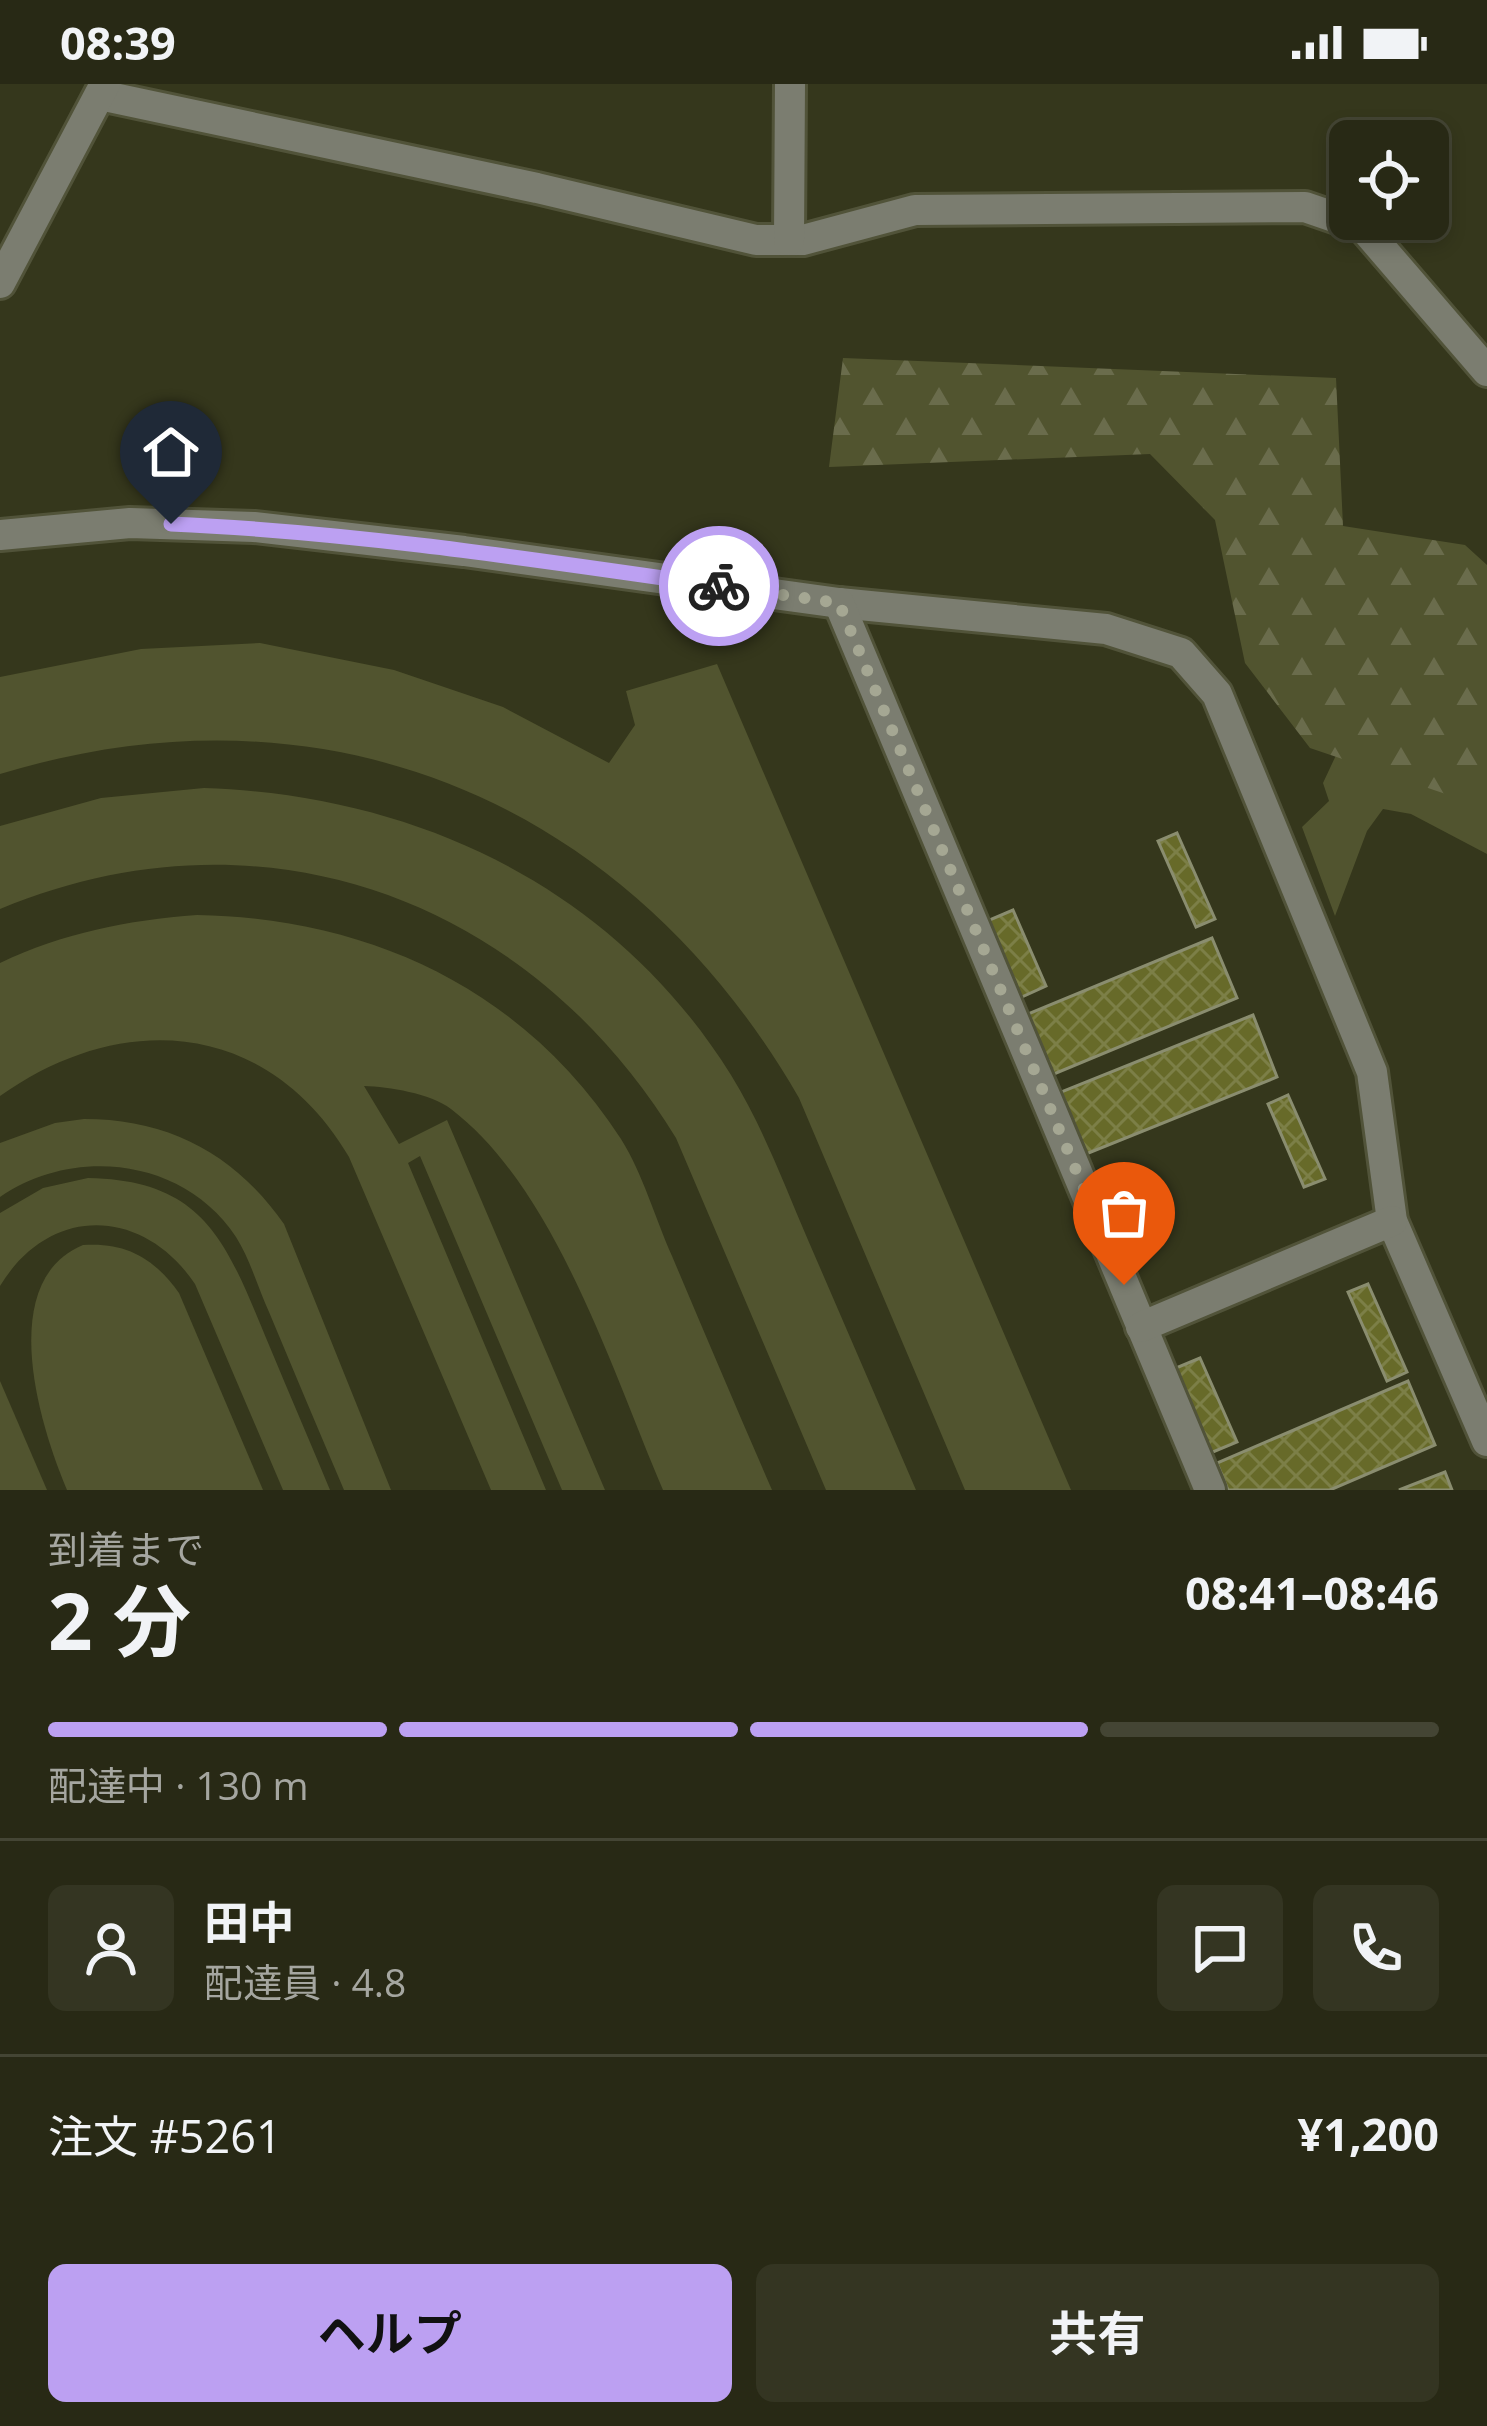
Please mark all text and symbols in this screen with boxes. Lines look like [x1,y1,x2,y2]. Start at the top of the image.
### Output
text: 08:39 [60,12,176,73]
map controls [1329,120,1449,240]
button: locate [1329,120,1449,240]
pin [120,401,222,524]
icon: home [138,419,204,485]
courier [659,526,779,646]
icon: bike [686,553,752,619]
pin [1073,1162,1175,1285]
icon: bag [1091,1180,1157,1246]
text: 到着まで [48,1522,204,1575]
text: 08:41–08:46 [1185,1562,1439,1623]
text: 2 分 [48,1567,191,1673]
text: 配達中 · 130 m [48,1758,309,1811]
button: person [48,1885,174,2011]
button: chat [1157,1885,1283,2011]
button: phone [1313,1885,1439,2011]
text: 田中 [204,1891,294,1952]
text: 配達員 · 4.8 [204,1955,406,2008]
text: ¥1,200 [1298,2103,1439,2164]
text: 注文 #5261 [48,2105,282,2166]
button: ヘルプ [48,2264,732,2402]
button: 共有 [756,2264,1439,2402]

